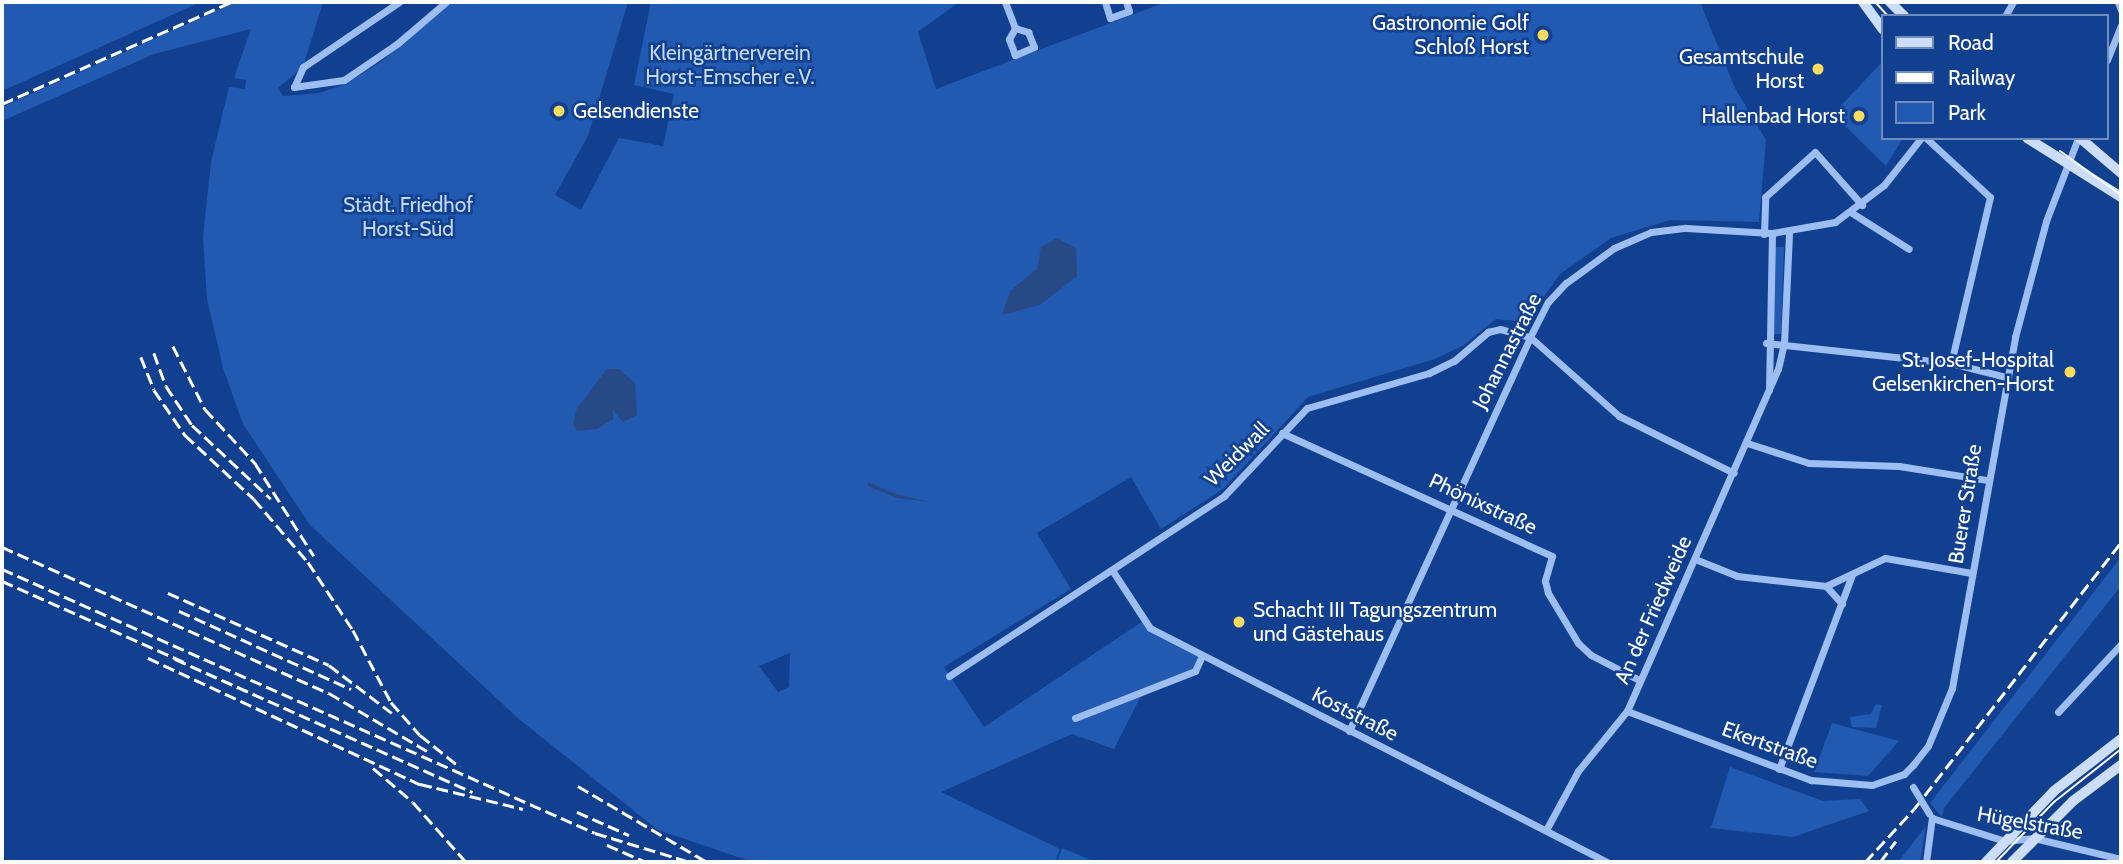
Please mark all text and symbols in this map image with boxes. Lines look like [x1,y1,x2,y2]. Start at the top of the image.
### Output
place label: Gastronomie Golf Schloß Horst [1372,10,1529,60]
legend [1882,14,2109,140]
marker: Gastronomie Golf Schloß Horst [1535,27,1551,43]
text: Road [1948,30,1994,55]
park label: Kleingärtnerverein Horst-Emscher e.V. [645,40,815,90]
place label: Gesamtschule Horst [1679,44,1804,94]
marker: Gesamtschule Horst [1810,61,1826,77]
text: Railway [1948,65,2015,90]
place label: Gelsendienste [573,98,699,124]
text: Park [1948,100,1986,125]
marker: Gelsendienste [551,103,567,119]
place label: Hallenbad Horst [1701,103,1845,129]
marker: Hallenbad Horst [1851,108,1867,124]
park label: Städt. Friedhof Horst-Süd [343,192,473,242]
street label: Johannastraße [1467,289,1547,413]
place label: St. Josef-Hospital Gelsenkirchen-Horst [1872,347,2054,397]
marker: St. Josef-Hospital Gelsenkirchen-Horst [2060,362,2080,382]
street label: Weidwall [1199,416,1275,492]
street label: Buerer Straße [1943,442,1987,566]
street label: Phönixstraße [1425,468,1541,540]
street label: An der Friedweide [1609,532,1697,688]
place label: Schacht III Tagungszentrum und Gästehaus [1253,597,1497,647]
marker: Schacht III Tagungszentrum und Gästehaus [1231,614,1247,630]
street label: Koststraße [1308,682,1402,746]
street label: Ekertstraße [1719,716,1821,774]
street label: Hügelstraße [1975,801,2085,845]

